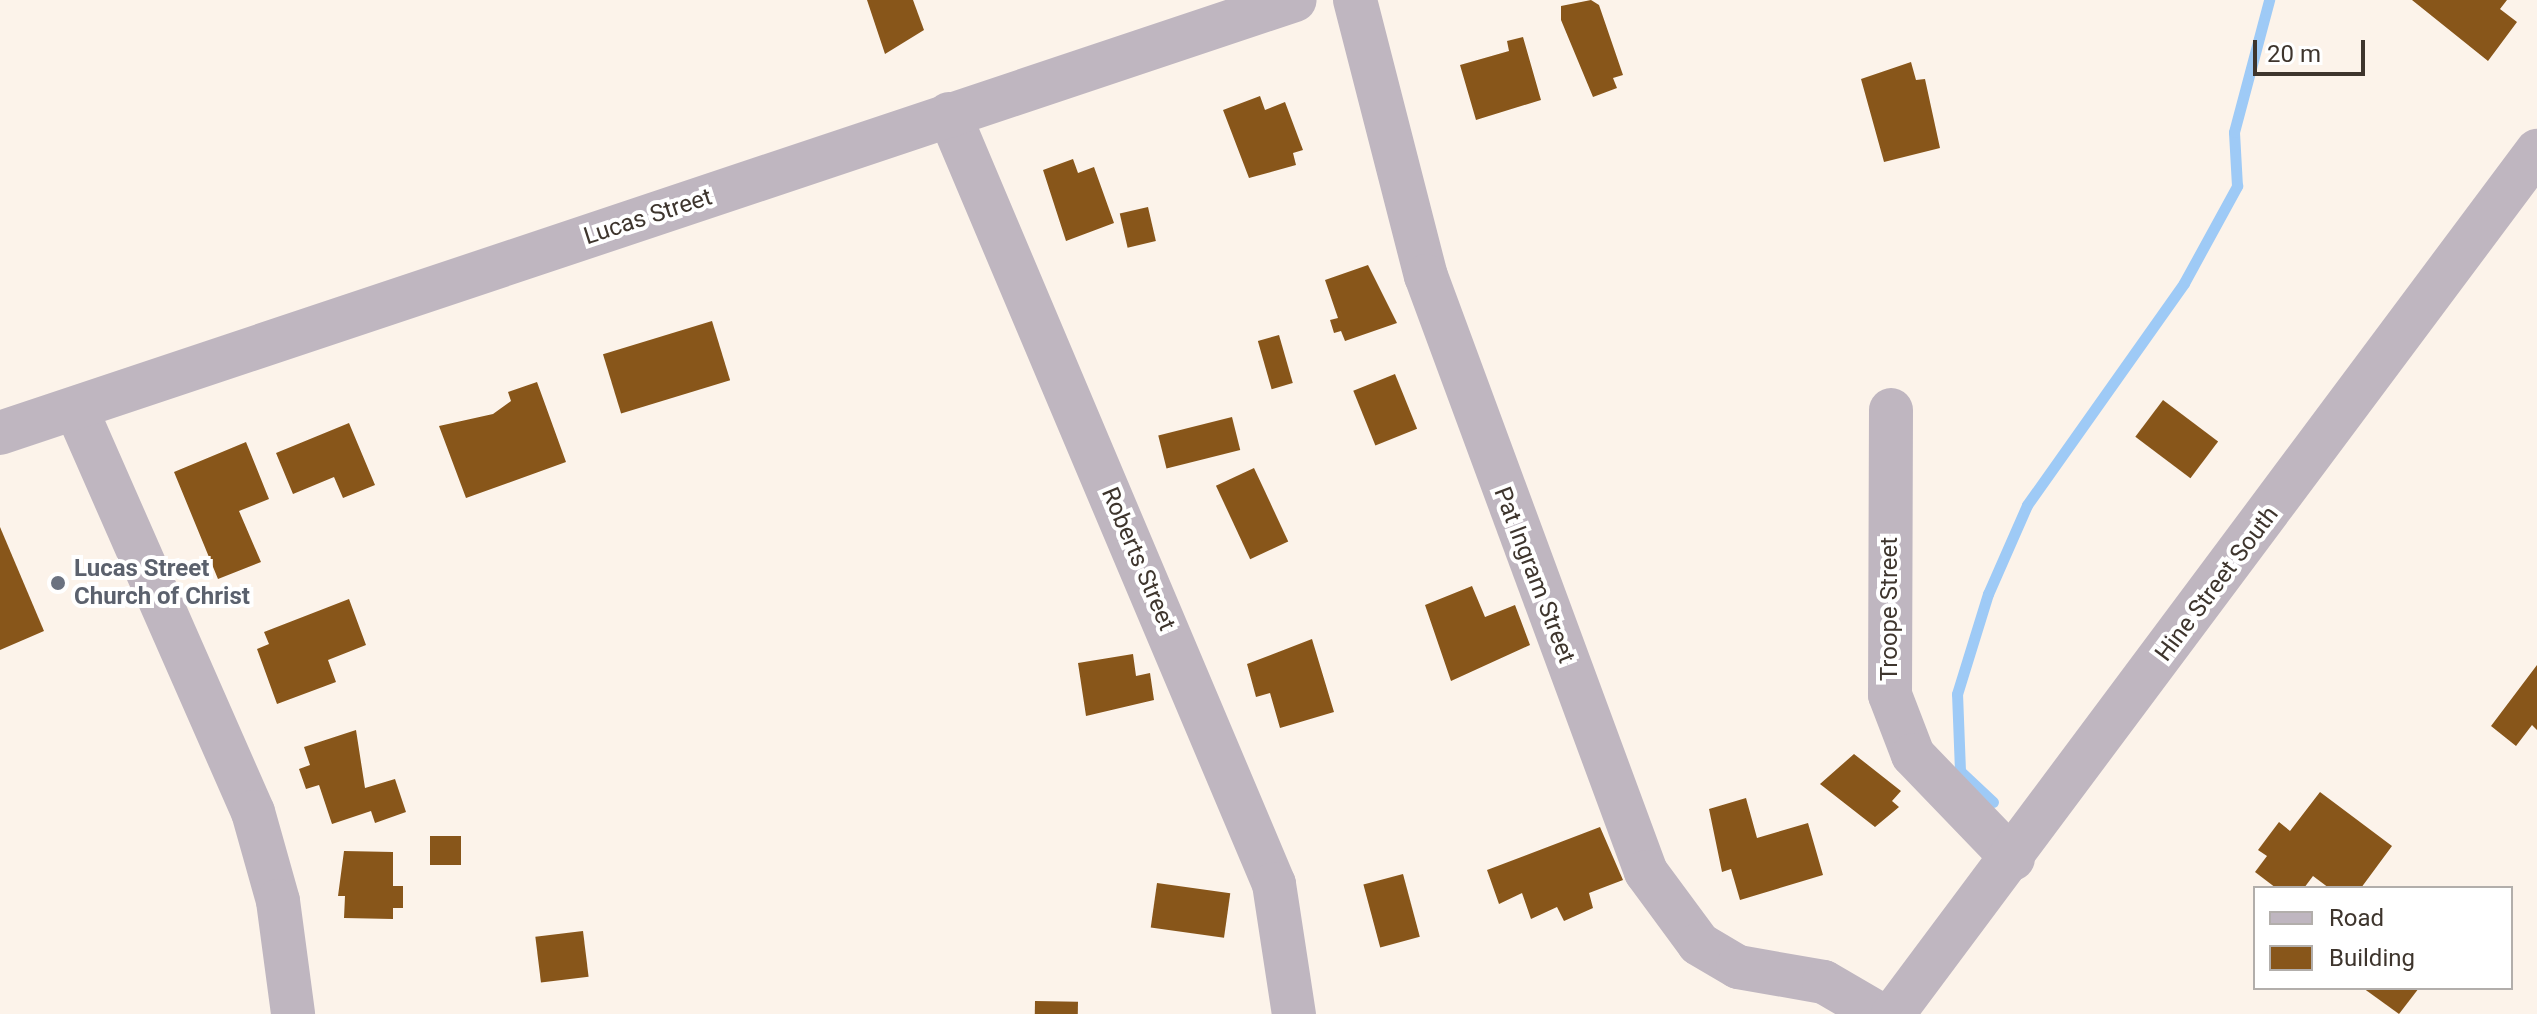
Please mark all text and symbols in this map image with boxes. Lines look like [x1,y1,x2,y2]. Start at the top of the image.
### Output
scale bar [2257,24,2369,74]
text: 20 m [2267,40,2321,68]
street label: Lucas Street [580,183,716,251]
street label: Roberts Street [1095,483,1181,635]
street label: Pat Ingram Street [1487,483,1581,667]
street label: Hine Street South [2149,501,2285,667]
street label: Troope Street [1876,537,1904,681]
place label: Lucas Street Church of Christ [74,555,250,611]
marker: Lucas Street Church of Christ [49,574,67,592]
legend [2253,886,2513,990]
text: Road [2329,904,2384,932]
text: Building [2329,944,2415,972]

